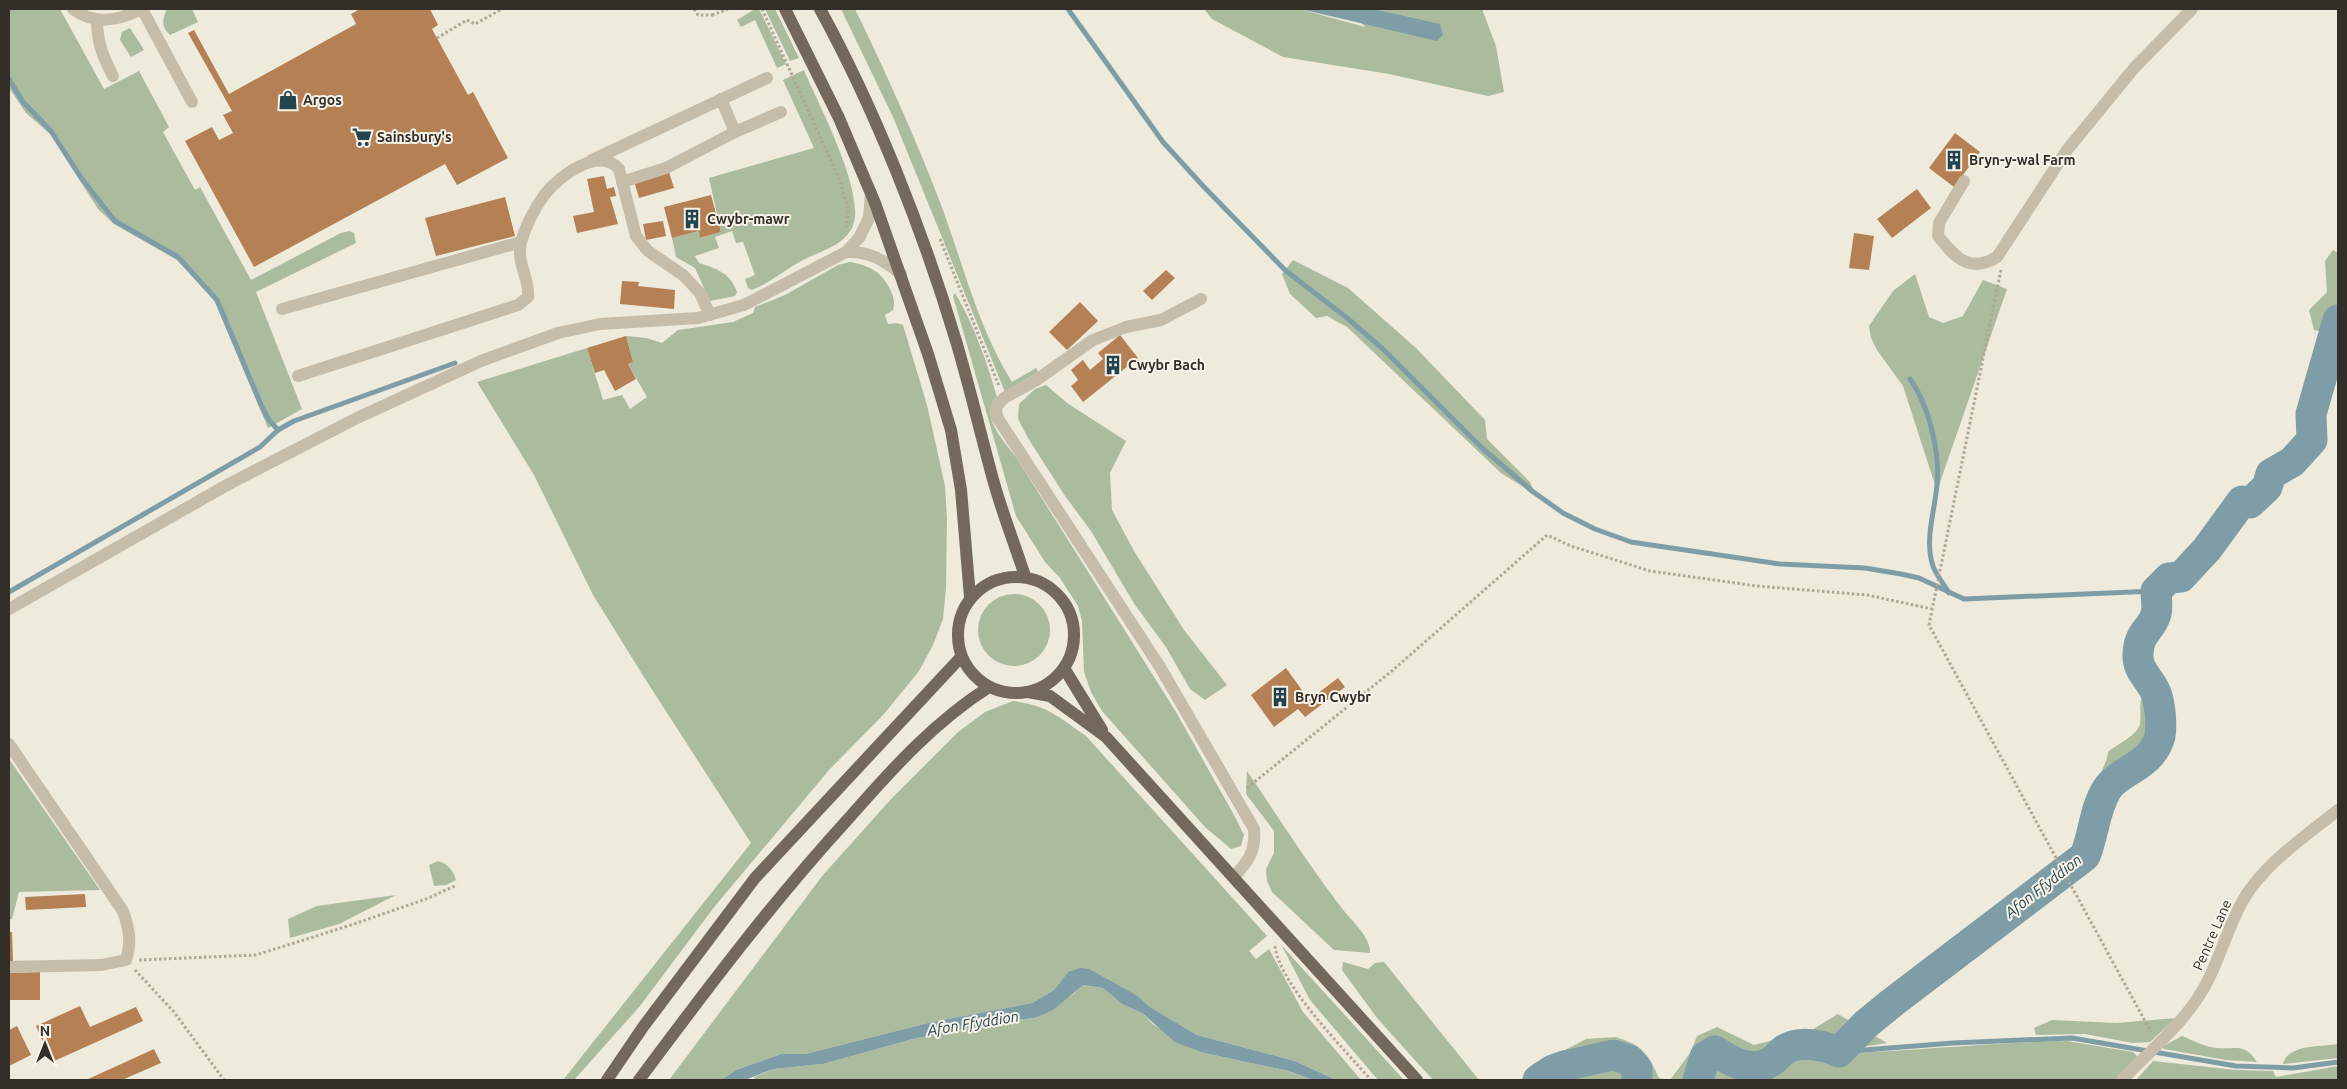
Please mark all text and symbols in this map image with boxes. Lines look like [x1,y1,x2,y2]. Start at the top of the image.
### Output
shop icon: Argos [277,89,299,111]
place label: Argos [303,92,342,108]
supermarket icon: Sainsbury's [351,126,373,148]
place label: Sainsbury's [377,129,452,145]
building icon: Bryn-y-wal Farm [1943,149,1965,171]
place label: Bryn-y-wal Farm [1969,152,2076,168]
building icon: Cwybr-mawr [681,208,703,230]
place label: Cwybr-mawr [707,211,790,227]
building icon: Cwybr Bach [1102,354,1124,376]
place label: Cwybr Bach [1128,357,1205,373]
building icon: Bryn Cwybr [1269,686,1291,708]
place label: Bryn Cwybr [1295,689,1371,705]
water label: Afon Ffyddion [2000,851,2085,922]
street label: Pentre Lane [2189,897,2235,973]
water label: Afon Ffyddion [925,1007,1020,1039]
north arrow [20,1019,70,1069]
text: N [40,1023,50,1039]

